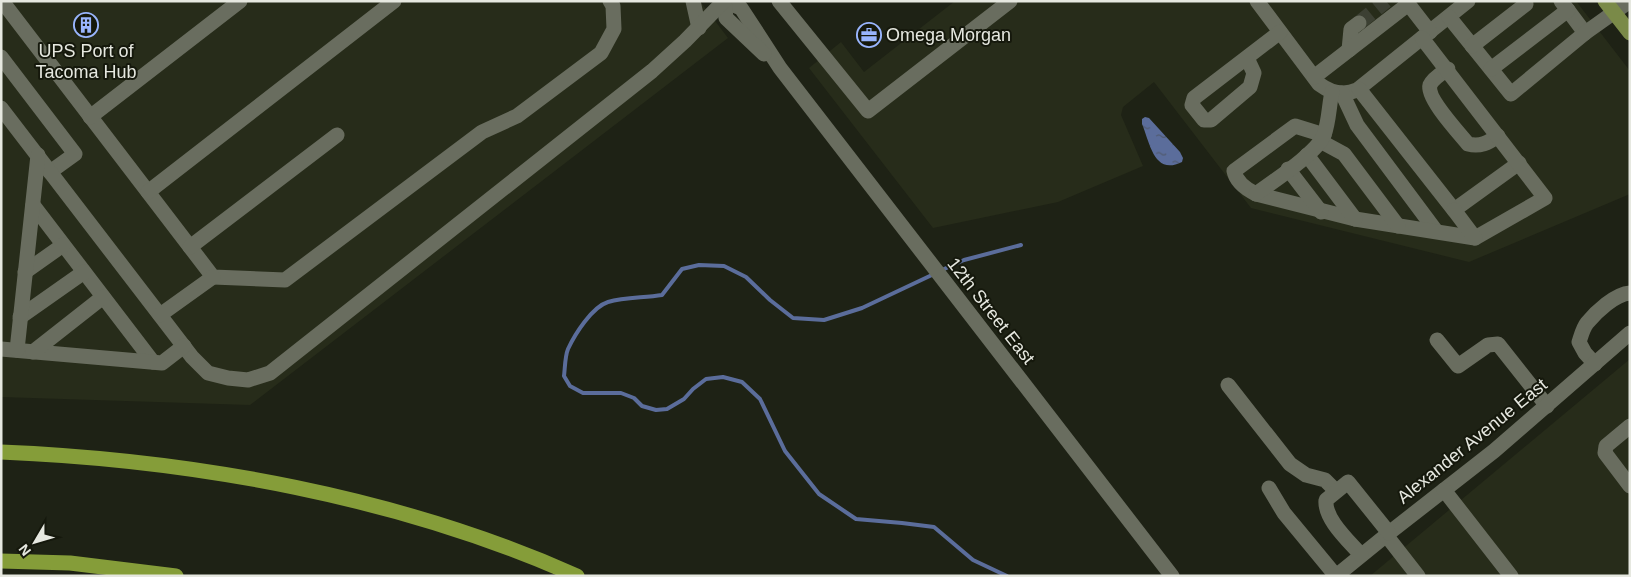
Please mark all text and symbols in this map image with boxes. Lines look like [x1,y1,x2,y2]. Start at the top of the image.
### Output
building icon: UPS Port of Tacoma Hub [73,12,99,38]
office icon: Omega Morgan [856,22,882,48]
place label: Omega Morgan [886,25,1011,45]
place label: UPS Port of Tacoma Hub [35,41,137,82]
street label: 12th Street East [943,254,1039,368]
street label: Alexander Avenue East [1393,374,1551,508]
north arrow [10,517,60,567]
text: N [15,541,34,559]

